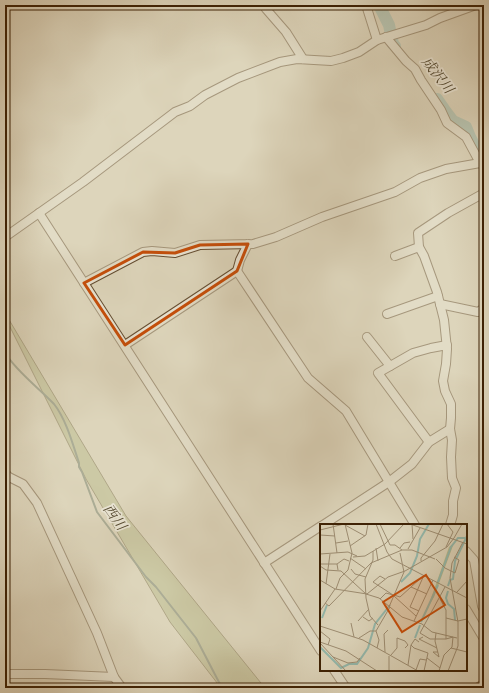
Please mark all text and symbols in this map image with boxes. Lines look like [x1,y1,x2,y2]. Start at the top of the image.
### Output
water label: 成沢川 [418,53,459,99]
water label: 西川 [99,500,132,535]
inset map [320,524,467,671]

